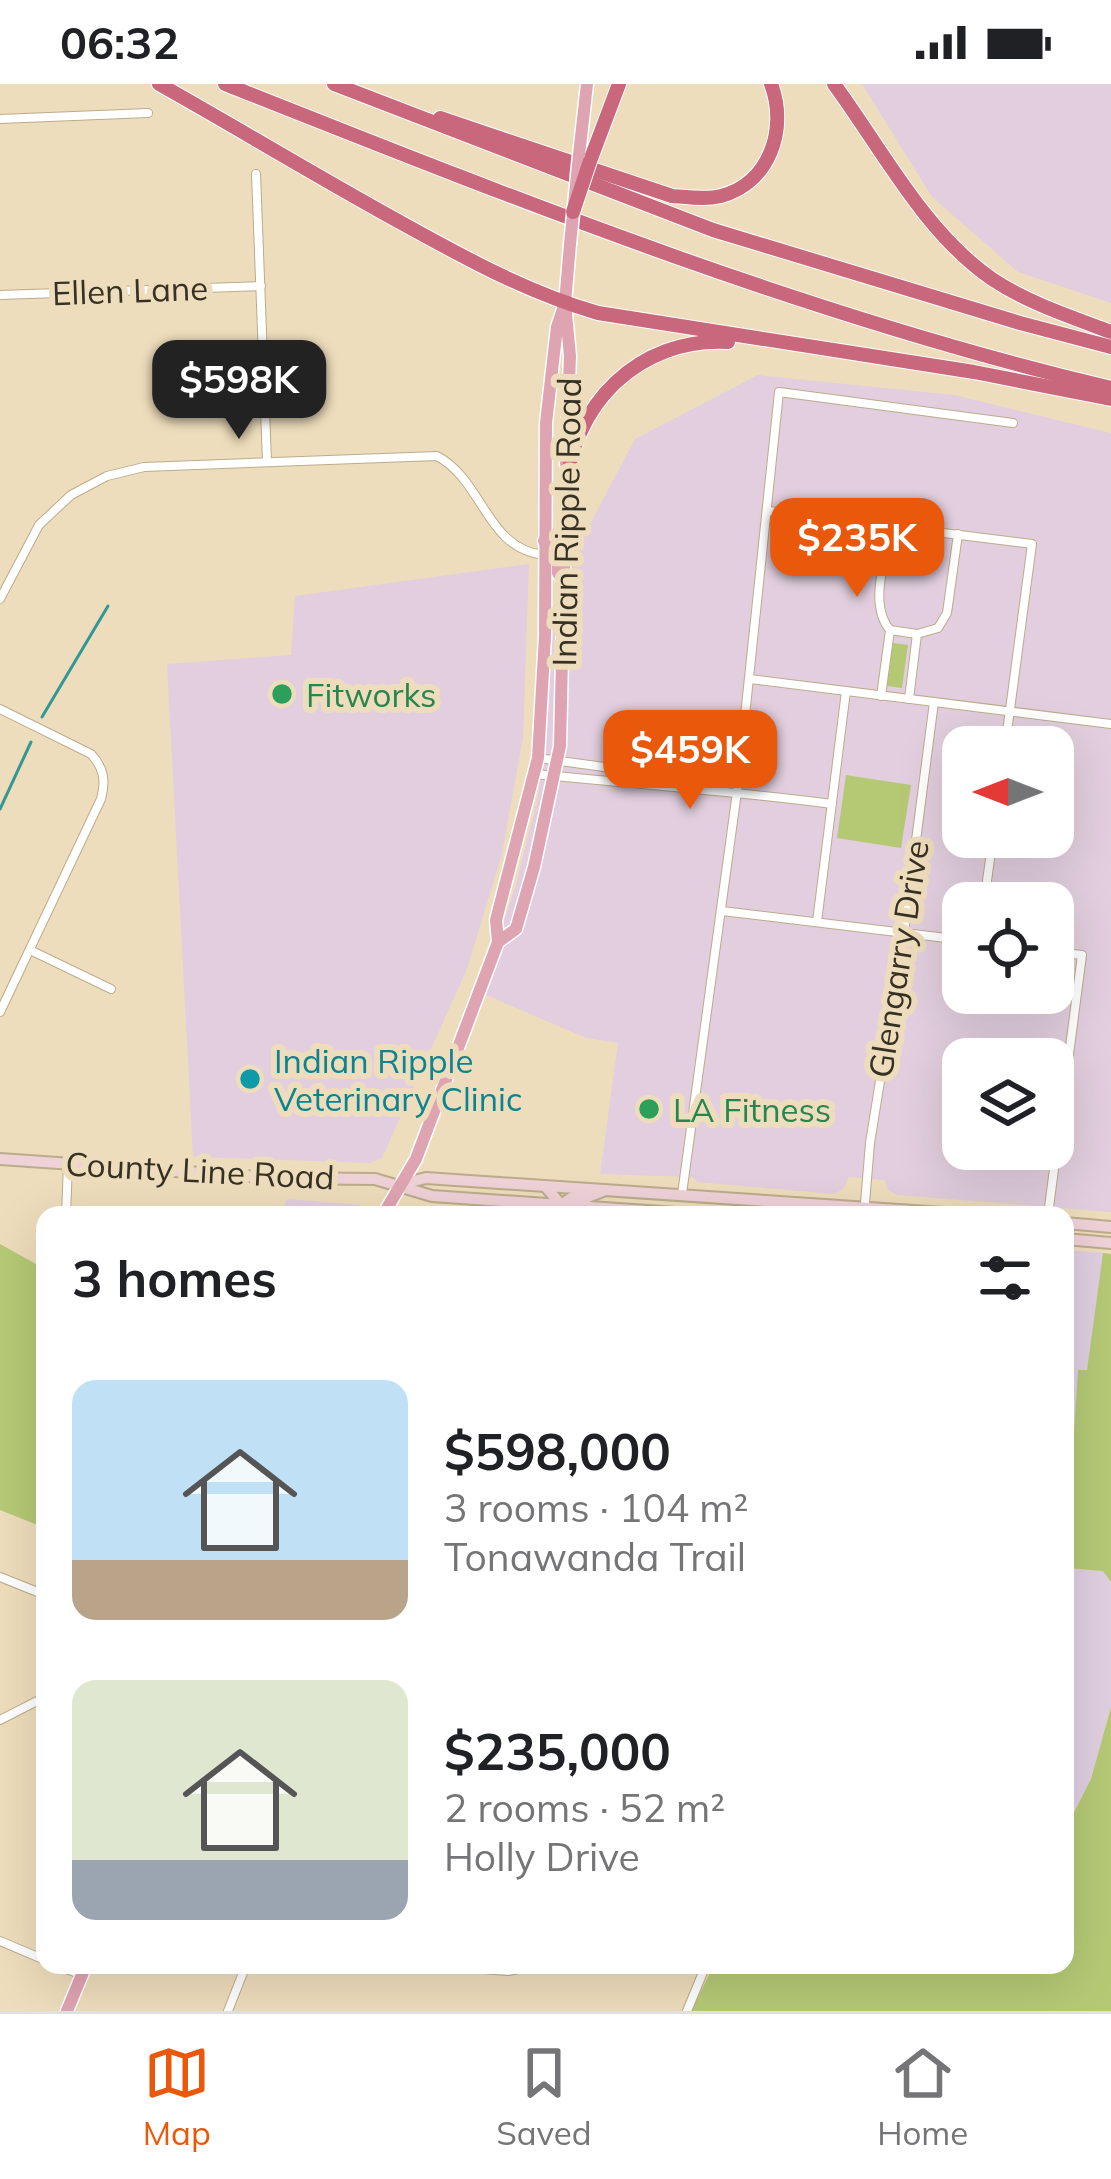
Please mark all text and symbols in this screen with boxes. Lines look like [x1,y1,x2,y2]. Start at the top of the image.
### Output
text: 06:32 [60,14,179,70]
street label: Ellen Lane [51,267,209,313]
pin: $598K [155,340,323,442]
text: $598K [179,354,299,403]
street label: Indian Ripple Road [543,377,589,667]
pin: $235K [773,498,941,600]
text: $235K [797,512,917,561]
place label: Fitworks [306,674,436,715]
marker: Fitworks [269,681,295,707]
pin: $459K [606,710,774,812]
text: $459K [630,724,750,773]
north arrow [942,726,1074,858]
map controls [942,726,1074,1170]
street label: Glengarry Drive [859,837,937,1081]
button: locate [942,882,1074,1014]
button: layers [942,1038,1074,1170]
place label: Indian Ripple Veterinary Clinic [274,1040,522,1119]
marker: Indian Ripple Veterinary Clinic [237,1066,263,1092]
place label: LA Fitness [673,1089,831,1130]
marker: LA Fitness [636,1096,662,1122]
street label: County Line Road [65,1142,335,1198]
icon: filters [972,1245,1038,1311]
text: 3 homes [72,1246,277,1310]
text: $598,000 [444,1419,671,1483]
icon: home [168,1428,312,1572]
text: 3 rooms · 104 m² [444,1483,748,1532]
text: Tonawanda Trail [444,1532,746,1581]
text: $235,000 [444,1719,671,1783]
icon: home [168,1728,312,1872]
text: 2 rooms · 52 m² [444,1783,725,1832]
text: Holly Drive [444,1832,640,1881]
tab: Map [143,2040,211,2153]
tab: Saved [496,2040,592,2153]
tab: Home [877,2040,968,2153]

